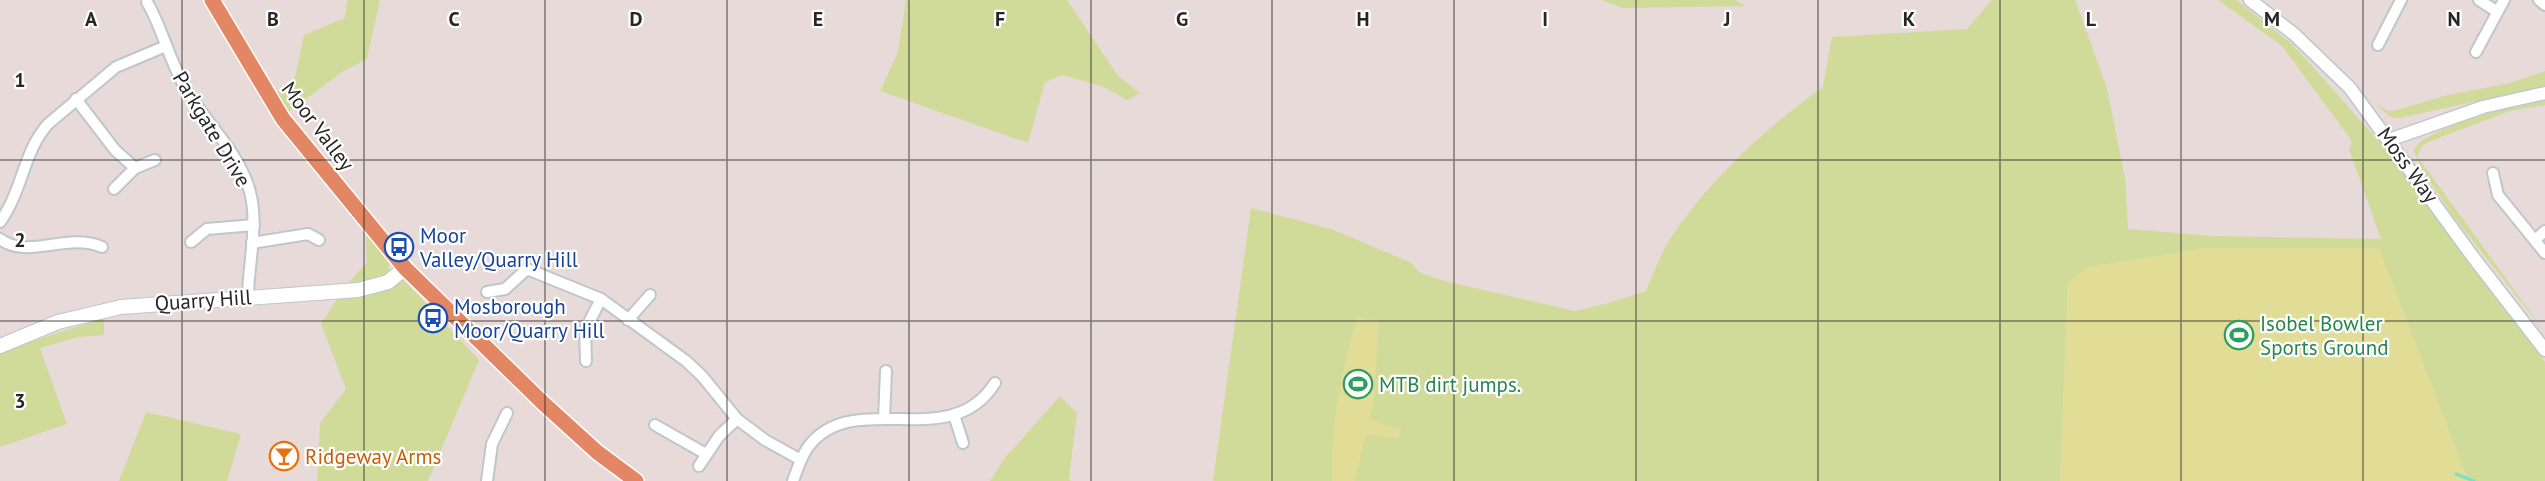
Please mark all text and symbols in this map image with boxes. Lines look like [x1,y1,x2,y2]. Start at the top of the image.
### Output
text: A [85,6,98,32]
text: B [267,6,279,32]
text: C [448,6,460,32]
text: D [630,6,643,32]
text: E [813,6,823,32]
text: F [995,6,1005,32]
text: G [1176,6,1188,32]
text: H [1356,6,1370,32]
text: I [1542,6,1548,32]
text: J [1723,6,1730,32]
text: K [1903,6,1916,32]
text: L [2086,6,2097,32]
text: M [2264,6,2280,32]
text: N [2447,6,2461,32]
street label: Parkgate Drive [167,66,257,192]
text: 1 [14,67,26,93]
street label: Moor Valley [276,76,360,176]
street label: Moss Way [2371,122,2445,208]
place label: Moor Valley/Quarry Hill [419,222,578,273]
text: 2 [14,227,26,253]
bus stop icon: Moor Valley/Quarry Hill [383,231,415,263]
street label: Quarry Hill [154,283,252,317]
place label: Mosborough Moor/Quarry Hill [454,293,605,344]
bus stop icon: Mosborough Moor/Quarry Hill [417,302,449,334]
place label: Isobel Bowler Sports Ground [2260,310,2388,361]
sports icon: Isobel Bowler Sports Ground [2223,319,2255,351]
sports icon: MTB dirt jumps. [1342,368,1374,400]
place label: MTB dirt jumps. [1379,371,1521,398]
text: 3 [14,388,26,414]
bar icon: Ridgeway Arms [268,440,300,472]
place label: Ridgeway Arms [305,443,441,470]

